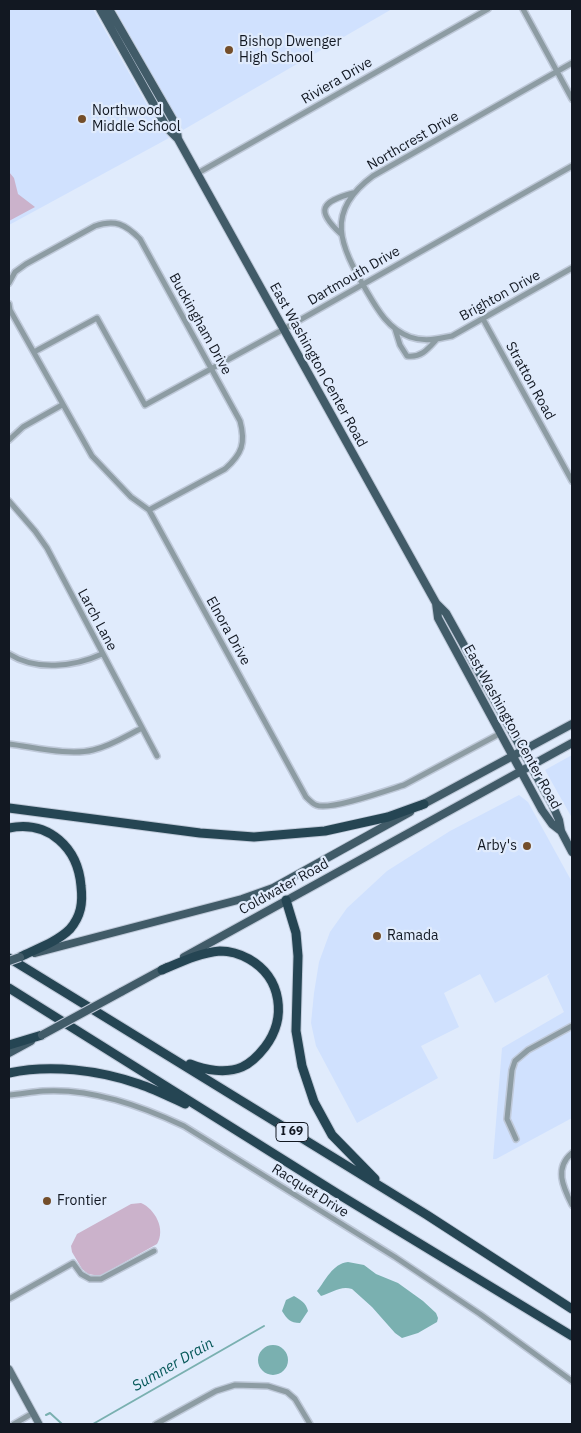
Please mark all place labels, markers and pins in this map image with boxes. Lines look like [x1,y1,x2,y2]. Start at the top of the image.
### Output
place label: Bishop Dwenger High School [239,34,342,66]
marker: Bishop Dwenger High School [223,44,235,56]
place label: Northwood Middle School [92,103,181,136]
marker: Northwood Middle School [76,113,88,125]
place label: Arby's [477,838,517,854]
marker: Arby's [521,840,533,852]
place label: Ramada [387,928,439,944]
marker: Ramada [371,930,383,942]
place label: Frontier [57,1193,107,1209]
marker: Frontier [41,1195,53,1207]

